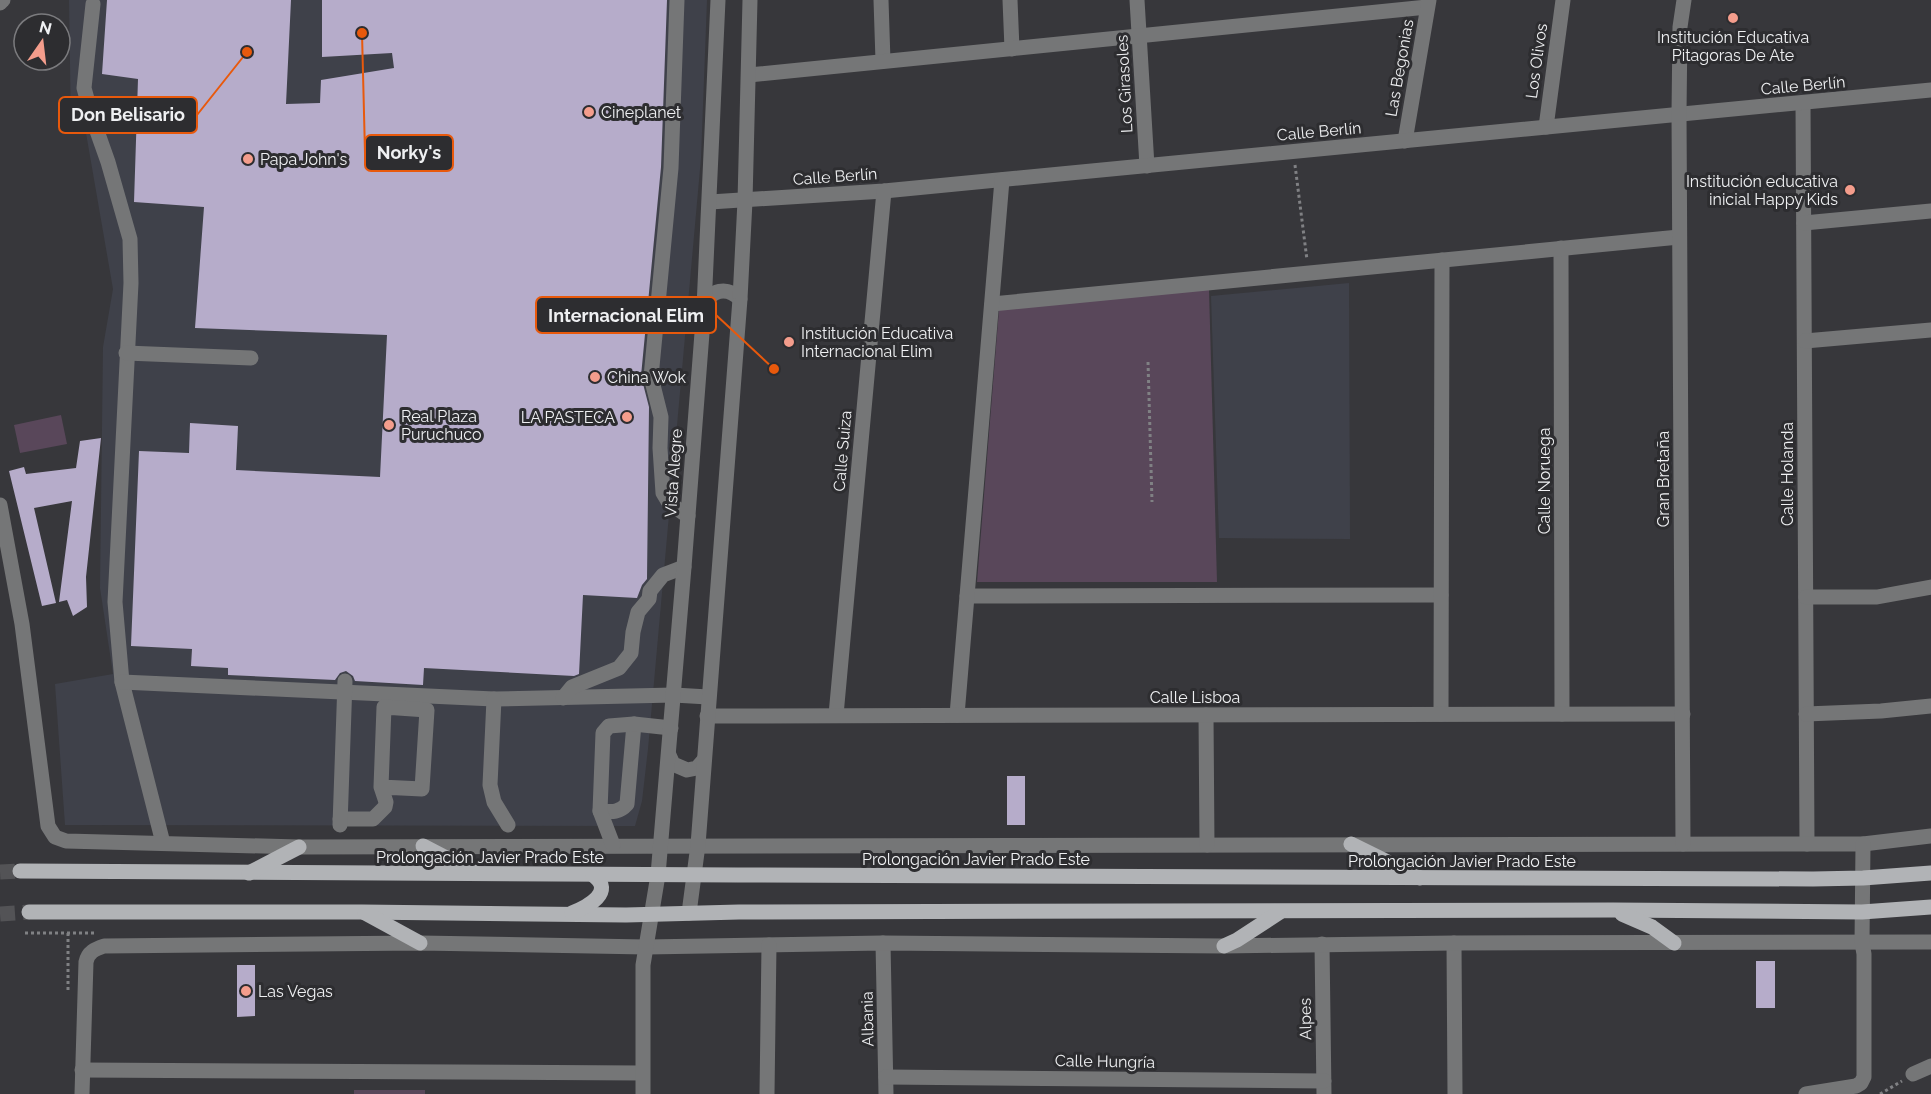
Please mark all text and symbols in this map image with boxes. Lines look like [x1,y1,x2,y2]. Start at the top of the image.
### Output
marker: Institución Educativa Pitagoras De Ate [1726,11,1740,25]
north arrow [12,12,72,72]
text: N [37,17,54,39]
street label: Las Begonias [1382,18,1417,118]
street label: Los Olivos [1522,22,1551,100]
place label: Institución Educativa Pitagoras De Ate [1657,28,1809,65]
street label: Los Girasoles [1112,34,1137,134]
street label: Calle Berlín [1760,72,1846,99]
callout: Don Belisario [59,97,197,133]
place label: Cineplanet [601,103,682,122]
text: Don Belisario [71,104,185,125]
marker: Cineplanet [582,105,596,119]
street label: Calle Berlín [1276,118,1362,145]
callout: Norky's [365,135,453,171]
text: Norky's [377,142,441,163]
place label: Papa John's [260,150,347,169]
marker: Papa John's [241,152,255,166]
street label: Calle Berlín [792,164,878,189]
place label: Institución educativa inicial Happy Kids [1686,172,1838,209]
marker: Institución educativa inicial Happy Kids [1843,183,1857,197]
callout: Internacional Elim [536,297,716,333]
text: Internacional Elim [548,305,704,326]
place label: Institución Educativa Internacional Elim [801,324,953,361]
marker: Institución Educativa Internacional Elim [782,335,796,349]
place label: China Wok [607,368,687,387]
marker: China Wok [588,370,602,384]
place label: Real Plaza Puruchuco [401,407,481,444]
place label: LA PASTECA [521,408,615,427]
marker: LA PASTECA [620,410,634,424]
street label: Calle Suiza [829,410,855,492]
marker: Real Plaza Puruchuco [382,418,396,432]
street label: Calle Holanda [1778,422,1797,526]
street label: Vista Alegre [661,428,686,518]
street label: Calle Noruega [1535,428,1554,534]
street label: Gran Bretaña [1654,431,1673,527]
street label: Calle Lisboa [1150,688,1240,707]
street label: Prolongación Javier Prado Este [376,848,604,867]
street label: Prolongación Javier Prado Este [862,850,1090,869]
street label: Prolongación Javier Prado Este [1348,852,1576,871]
place label: Las Vegas [258,982,333,1001]
marker: Las Vegas [239,984,253,998]
street label: Albania [858,991,877,1047]
street label: Alpes [1296,997,1315,1040]
street label: Calle Hungría [1055,1051,1155,1072]

